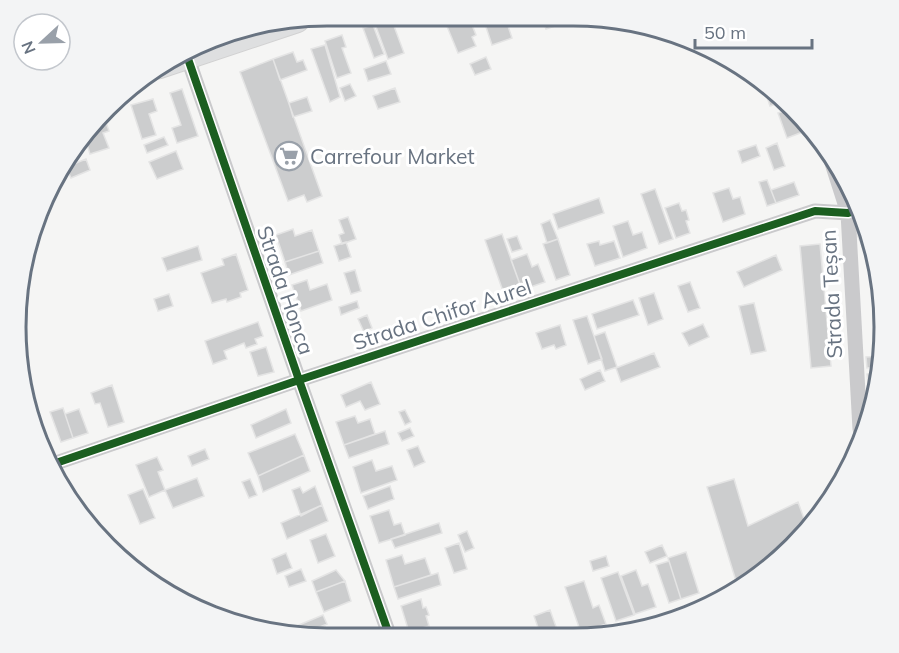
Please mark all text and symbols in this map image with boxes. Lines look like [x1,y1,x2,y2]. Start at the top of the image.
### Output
north arrow [12,12,72,72]
scale bar [695,12,812,50]
text: 50 m [704,21,746,44]
text: N [17,38,40,57]
supermarket icon: Carrefour Market [273,140,305,172]
place label: Carrefour Market [310,143,475,169]
street label: Strada Honca [252,222,320,358]
street label: Strada Teșan [815,229,848,359]
street label: Strada Chifor Aurel [349,273,535,355]

